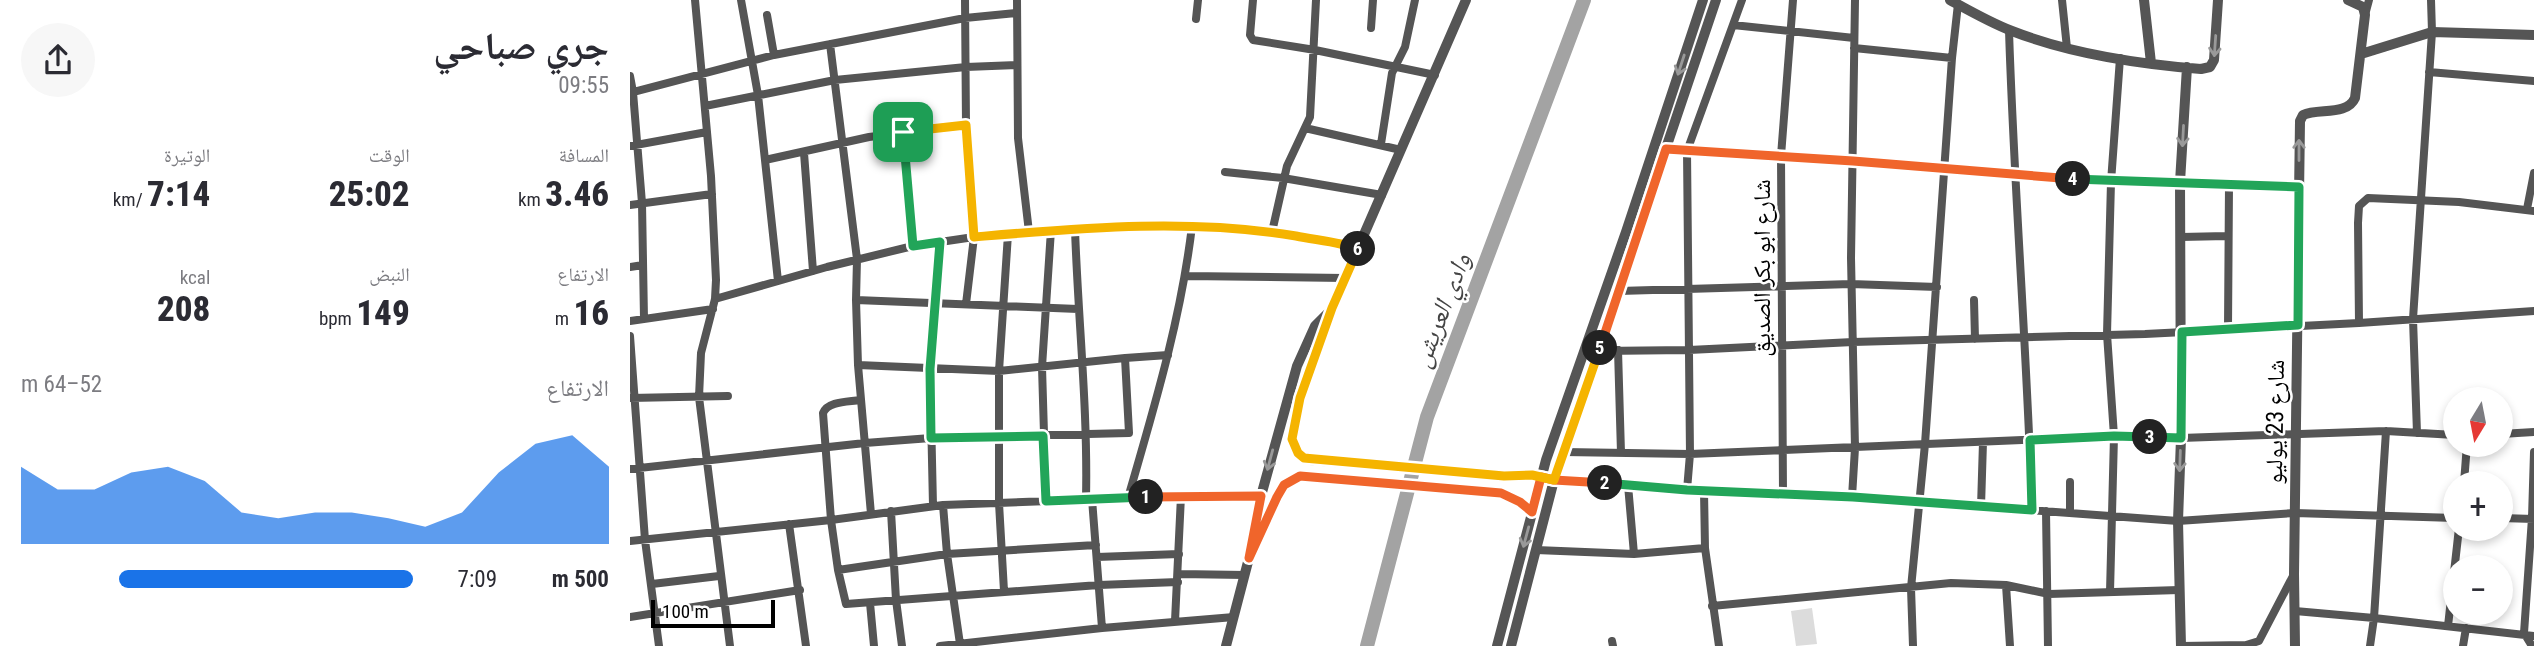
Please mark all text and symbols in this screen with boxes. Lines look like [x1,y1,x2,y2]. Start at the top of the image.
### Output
button: share [21,23,95,97]
text: جري صباحي [433,24,609,68]
one-way arrow [2208,34,2221,56]
one-way arrow [1674,53,1687,75]
text: 09:55 [558,72,609,99]
pin [873,102,933,162]
icon: arrive [884,113,922,151]
one-way arrow [2176,124,2189,147]
one-way arrow [2292,139,2306,162]
text: الوتيرة [164,144,210,167]
text: الوقت [369,144,410,167]
text: المسافة [559,144,609,167]
pin: 4 [2056,162,2090,196]
text: 4 [2068,167,2077,190]
text: 7:14 [147,174,210,215]
text: 25:02 [329,174,410,215]
text: 3.46 [545,174,609,215]
street label: شارع ابو بكر الصديق [1748,179,1777,357]
text: /km [113,188,147,211]
text: km [518,188,545,211]
pin: 6 [1340,232,1376,266]
text: 6 [1353,237,1362,260]
water label: وادي العريش [1406,249,1482,373]
text: النبض [369,263,410,286]
text: الارتفاع [557,263,609,286]
text: kcal [180,266,210,289]
text: 208 [157,289,210,330]
text: 149 [356,293,410,334]
text: 16 [573,293,609,334]
text: bpm [319,307,356,330]
text: m [555,307,573,330]
pin: 5 [1583,330,1618,366]
text: 5 [1595,336,1604,359]
street label: شارع 23 يوليو [2260,359,2291,485]
text: 52–64 m [21,371,102,398]
text: الارتفاع [546,375,609,402]
north arrow [2443,387,2513,457]
map controls [2443,387,2513,625]
pin: 3 [2132,420,2168,454]
text: 3 [2145,425,2154,448]
one-way arrow [1263,449,1276,471]
one-way arrow [2174,449,2187,472]
pin: 2 [1588,466,1622,500]
text: 2 [1600,471,1609,494]
button: + [2443,471,2513,541]
pin: 1 [1128,480,1164,514]
text: 1 [1141,485,1150,508]
one-way arrow [1519,525,1532,547]
button: − [2443,555,2513,625]
text: 7:09 [458,566,497,593]
text: 500 m [552,566,609,593]
scale bar [651,597,775,629]
text: 100 m [662,600,709,623]

